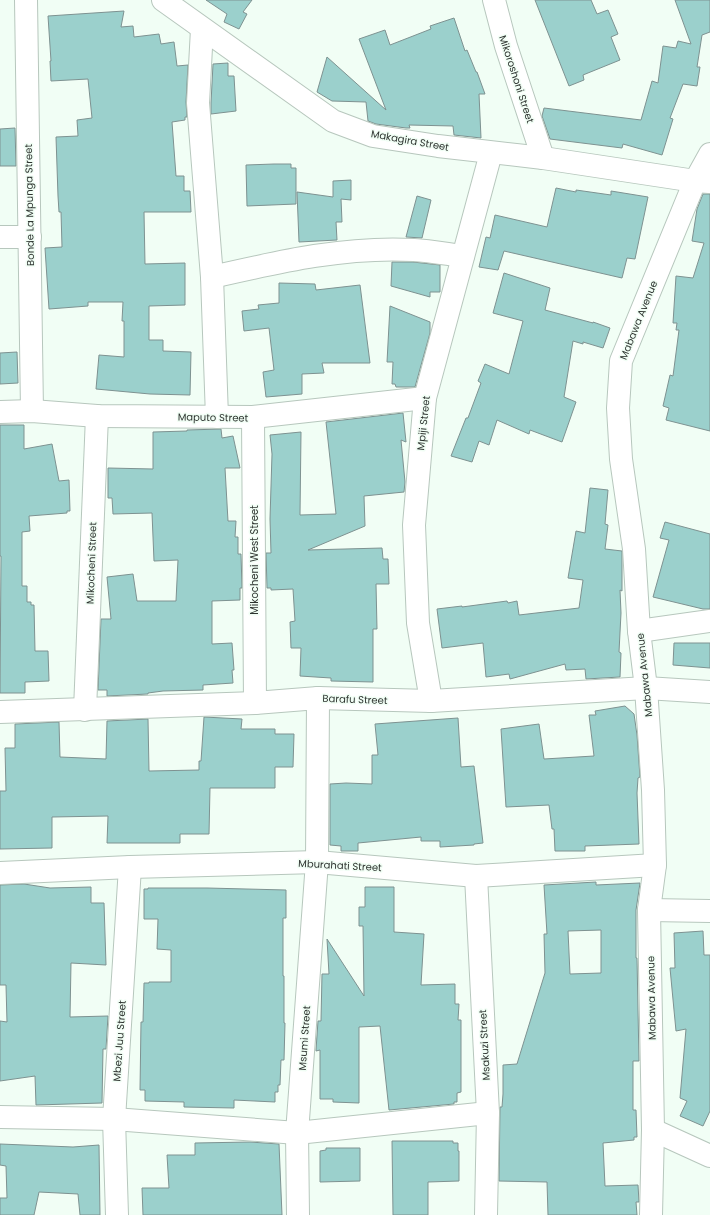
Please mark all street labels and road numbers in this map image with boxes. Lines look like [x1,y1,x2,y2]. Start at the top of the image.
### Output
street label: Mikoroshoni Street [495,33,538,125]
street label: Makagira Street [370,126,450,155]
street label: Bonde La Mpunga Street [21,144,38,266]
street label: Mabawa Avenue [616,278,661,362]
street label: Mpiji Street [413,395,434,451]
street label: Maputo Street [178,409,249,426]
street label: Mikocheni West Street [247,505,262,615]
street label: Mikocheni Street [83,521,100,604]
street label: Mabawa Avenue [633,632,656,718]
street label: Barafu Street [322,691,388,708]
street label: Mburahati Street [298,856,382,875]
street label: Mabawa Avenue [643,956,660,1040]
street label: Mbezi Juu Street [109,1000,130,1082]
street label: Msumi Street [295,1005,314,1071]
street label: Msakuzi Street [475,1009,494,1081]

